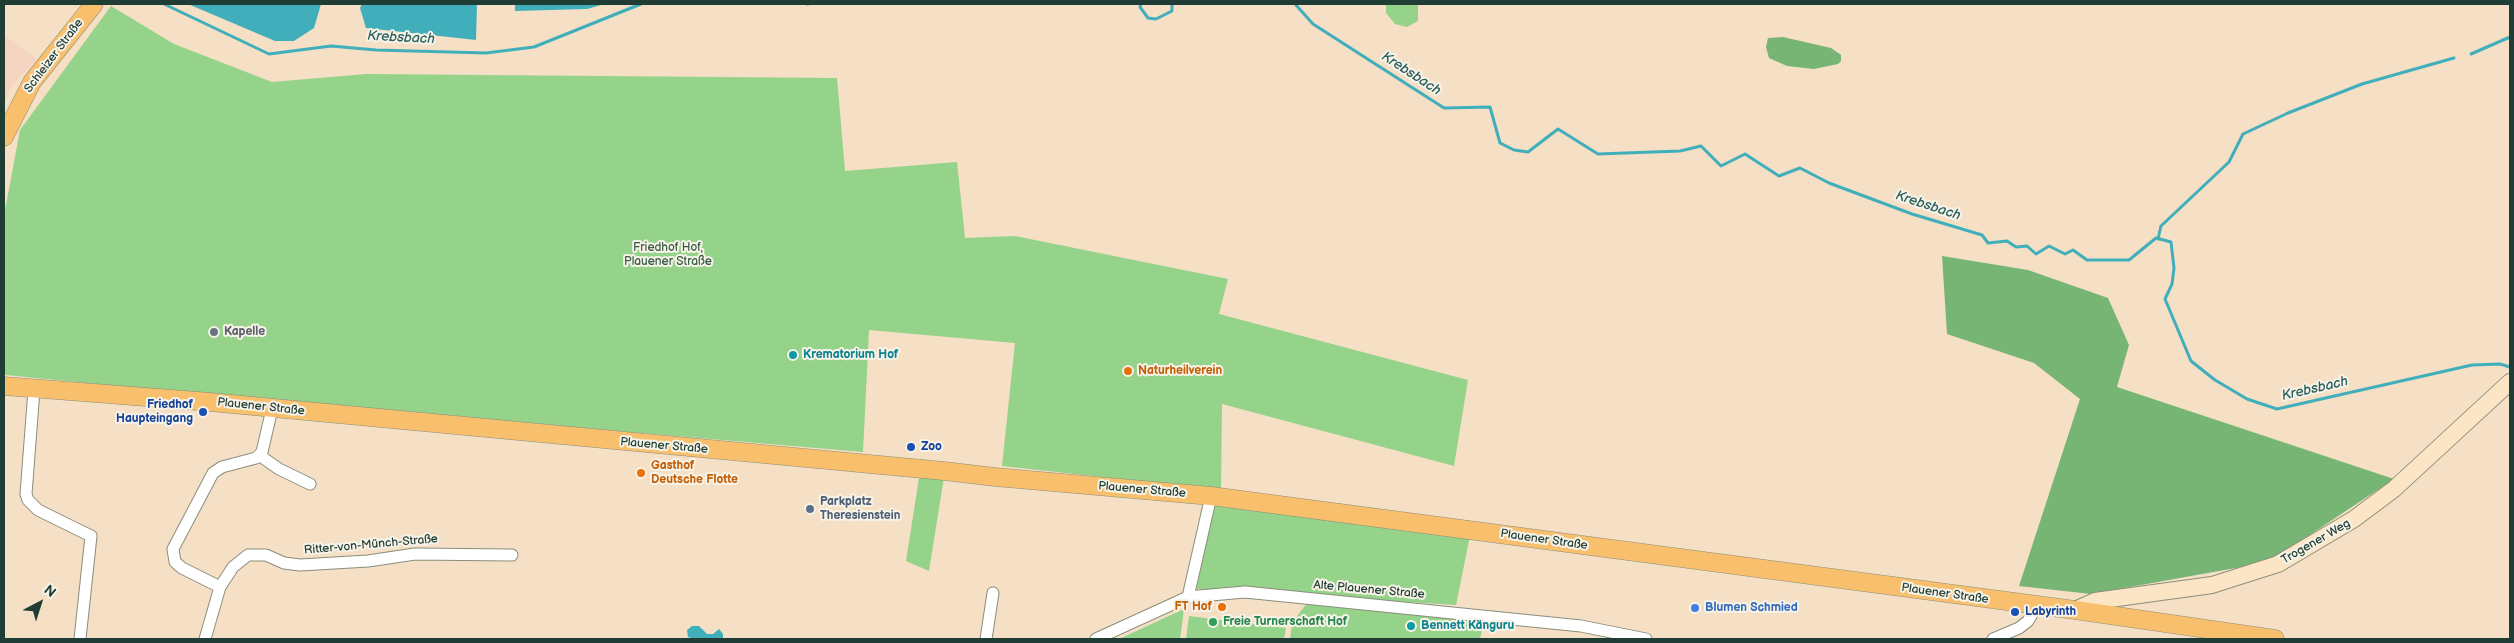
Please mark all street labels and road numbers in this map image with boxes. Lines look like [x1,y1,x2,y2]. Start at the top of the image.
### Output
street label: Schleizer Straße [22,16,86,96]
street label: Plauener Straße [217,395,305,419]
street label: Plauener Straße [620,435,708,457]
street label: Plauener Straße [1098,479,1186,501]
street label: Trogener Weg [2279,516,2353,568]
street label: Plauener Straße [1500,527,1588,553]
street label: Ritter-von-Münch-Straße [303,532,439,558]
street label: Alte Plauener Straße [1313,578,1425,602]
street label: Plauener Straße [1901,581,1989,607]

